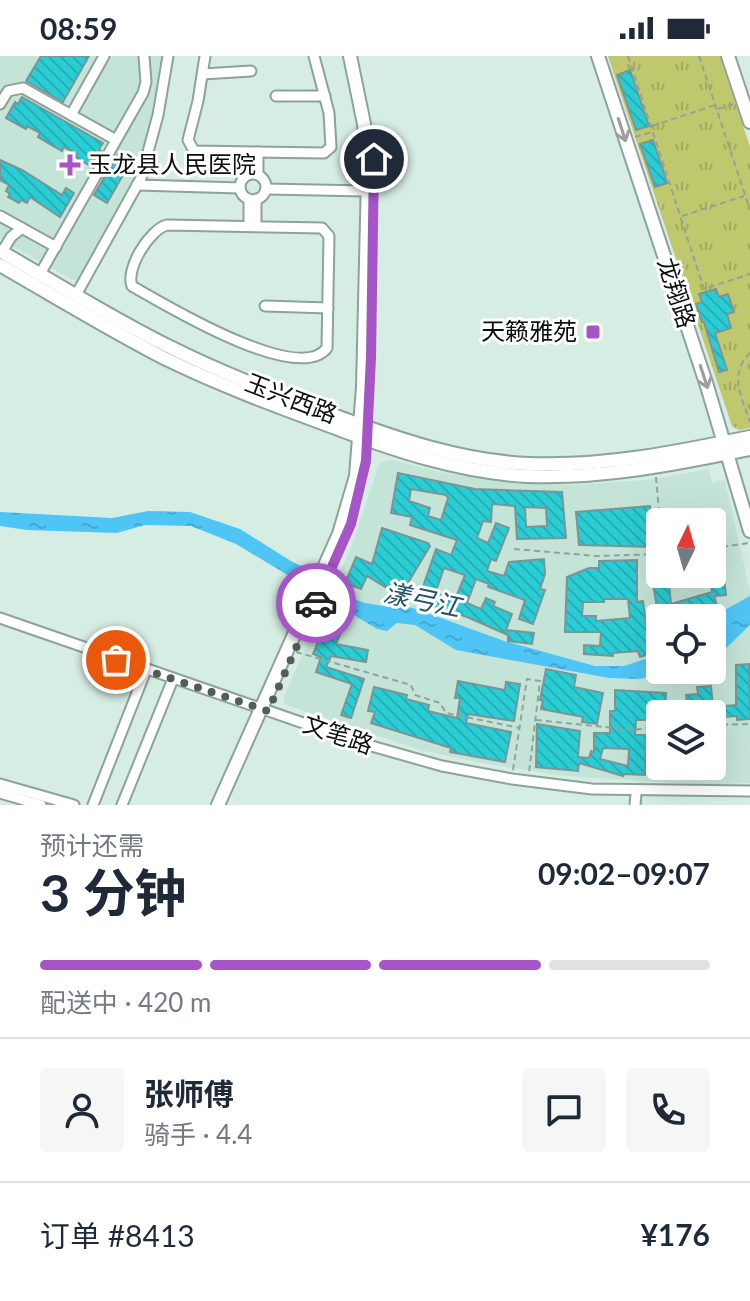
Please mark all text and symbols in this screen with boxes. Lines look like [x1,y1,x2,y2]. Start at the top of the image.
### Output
text: 08:59 [40,10,117,46]
one-way arrow [616,117,631,142]
pin [340,125,408,193]
icon: home [352,137,396,181]
place label: 玉龙县人民医院 [88,149,256,178]
marker: 玉龙县人民医院 [59,154,81,176]
street label: 龙翔路 [653,254,702,331]
place label: 天籁雅苑 [481,316,577,345]
marker: 天籁雅苑 [584,323,602,341]
one-way arrow [697,364,712,389]
street label: 玉兴西路 [242,367,342,428]
north arrow [646,508,726,588]
map controls [646,508,726,780]
courier [276,563,356,643]
water label: 漾弓江 [381,575,467,623]
icon: car [294,581,338,625]
button: locate [646,604,726,684]
pin [82,626,150,694]
icon: bag [94,638,138,682]
button: layers [646,700,726,780]
street label: 文笔路 [300,708,377,759]
text: 预计还需 [40,829,144,861]
text: 09:02–09:07 [538,855,710,891]
text: 3 分钟 [40,861,187,923]
text: 配送中 · 420 m [40,986,211,1018]
button: person [40,1068,124,1152]
button: chat [522,1068,606,1152]
button: phone [626,1068,710,1152]
text: 张师傅 [144,1075,234,1111]
text: 骑手 · 4.4 [144,1118,252,1150]
text: ¥176 [640,1216,710,1252]
text: 订单 #8413 [40,1217,195,1253]

